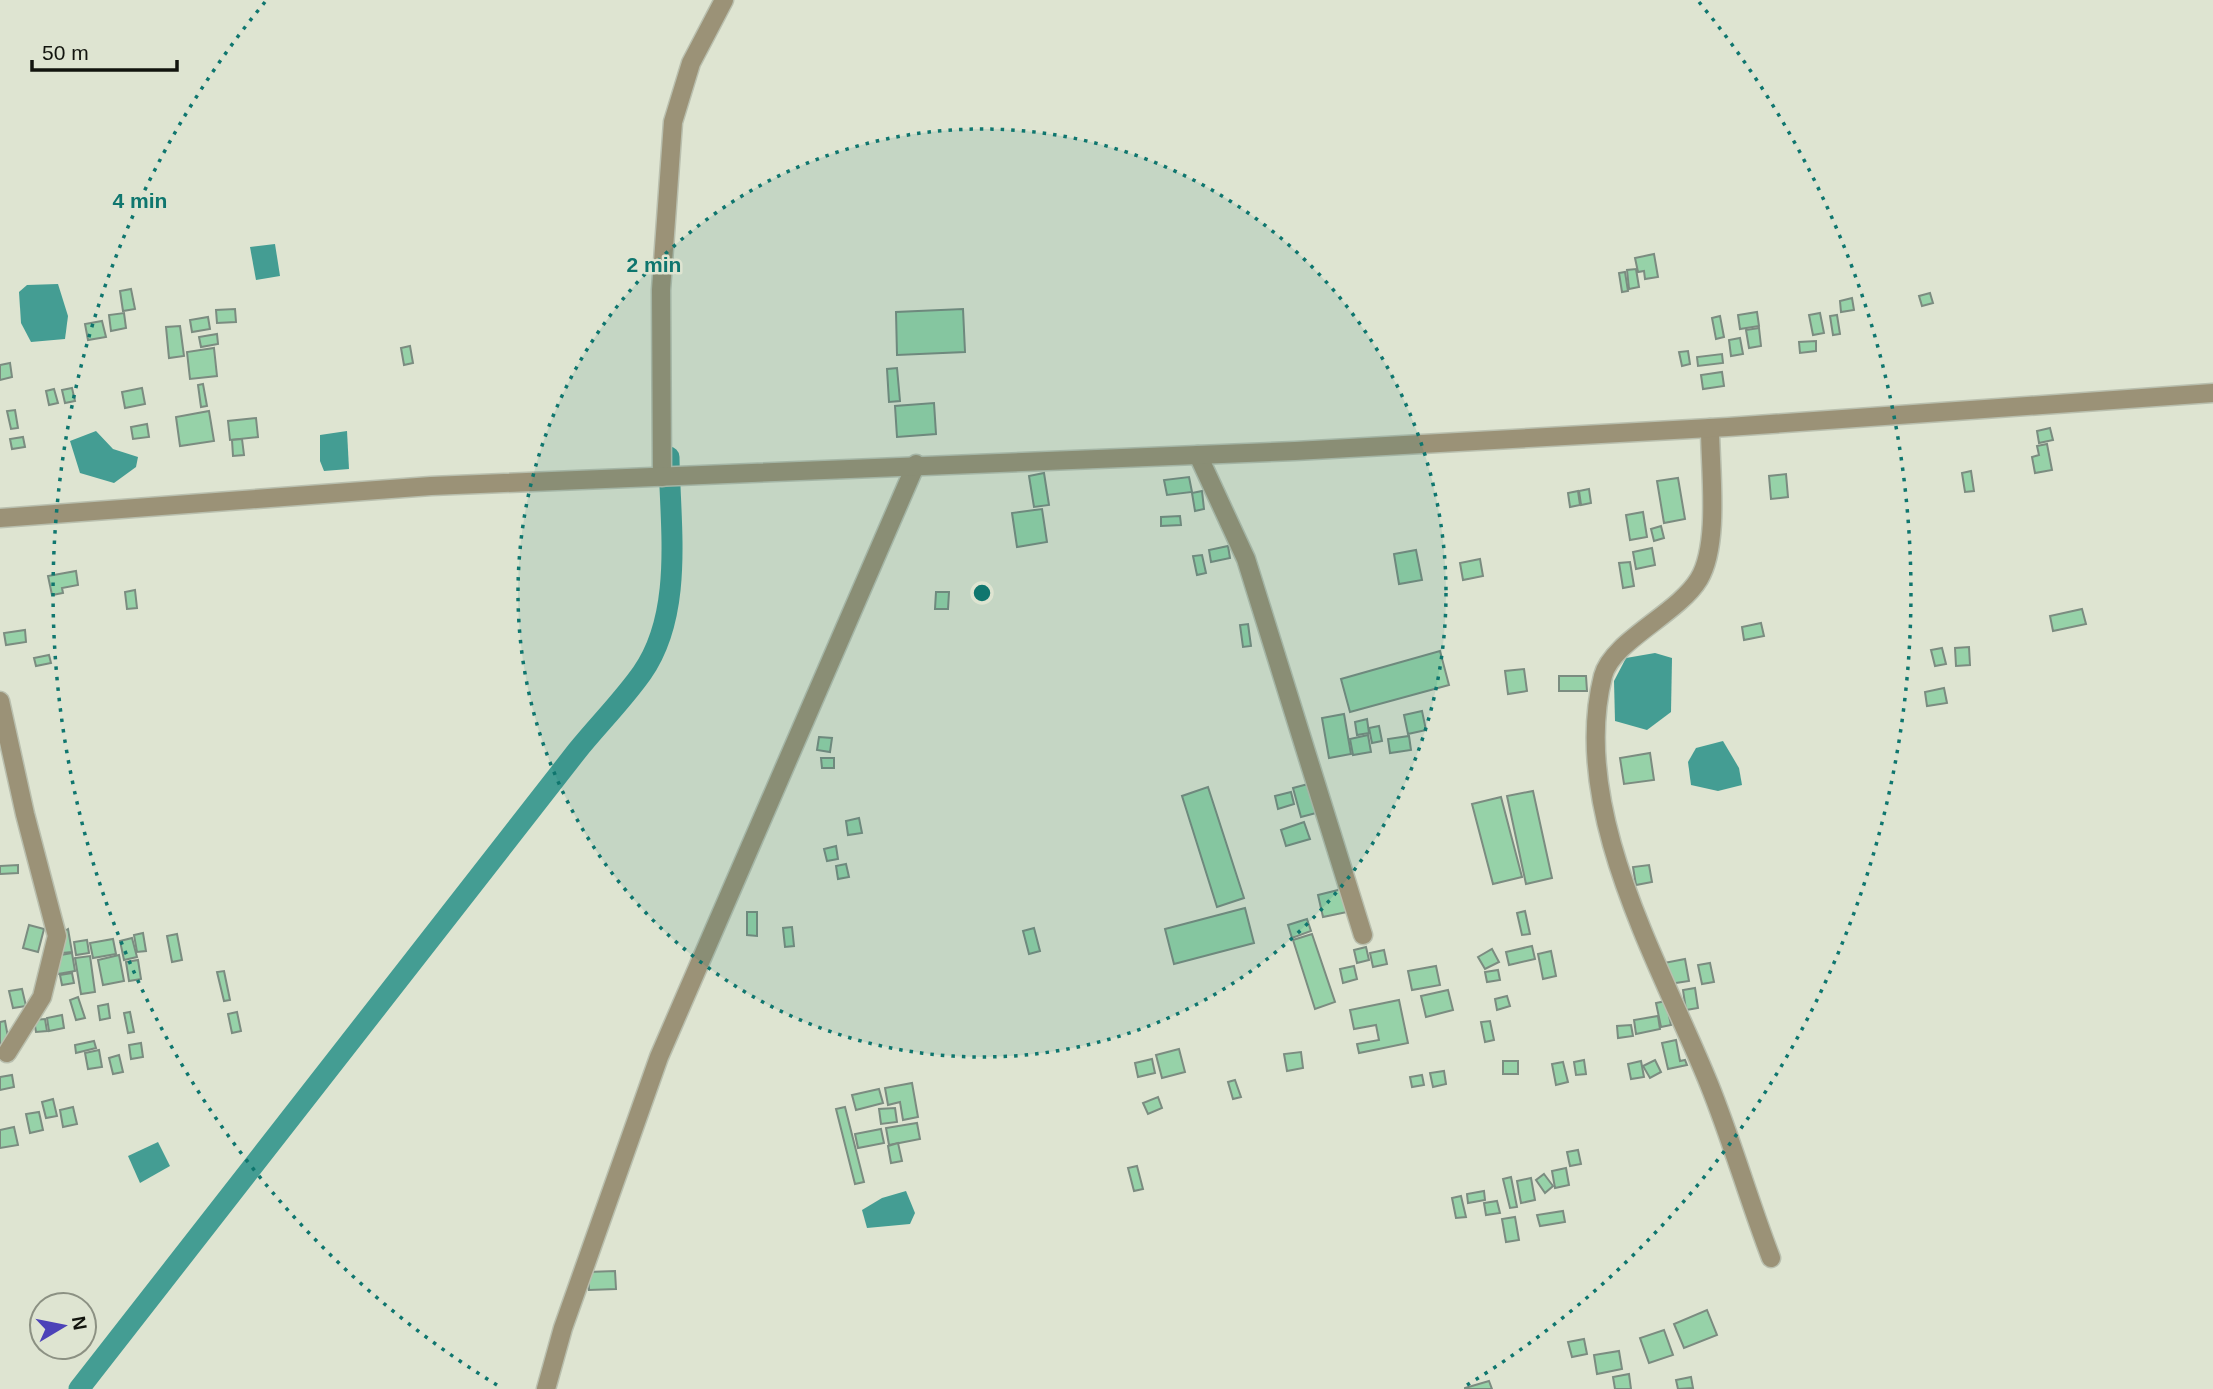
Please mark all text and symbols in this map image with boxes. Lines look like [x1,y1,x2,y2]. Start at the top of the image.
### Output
scale bar [32,28,177,72]
text: 50 m [42,41,89,64]
text: 4 min [113,189,167,212]
text: 2 min [627,253,681,276]
centre of rings [970,581,994,605]
north arrow [28,1291,98,1361]
text: N [68,1315,91,1332]

